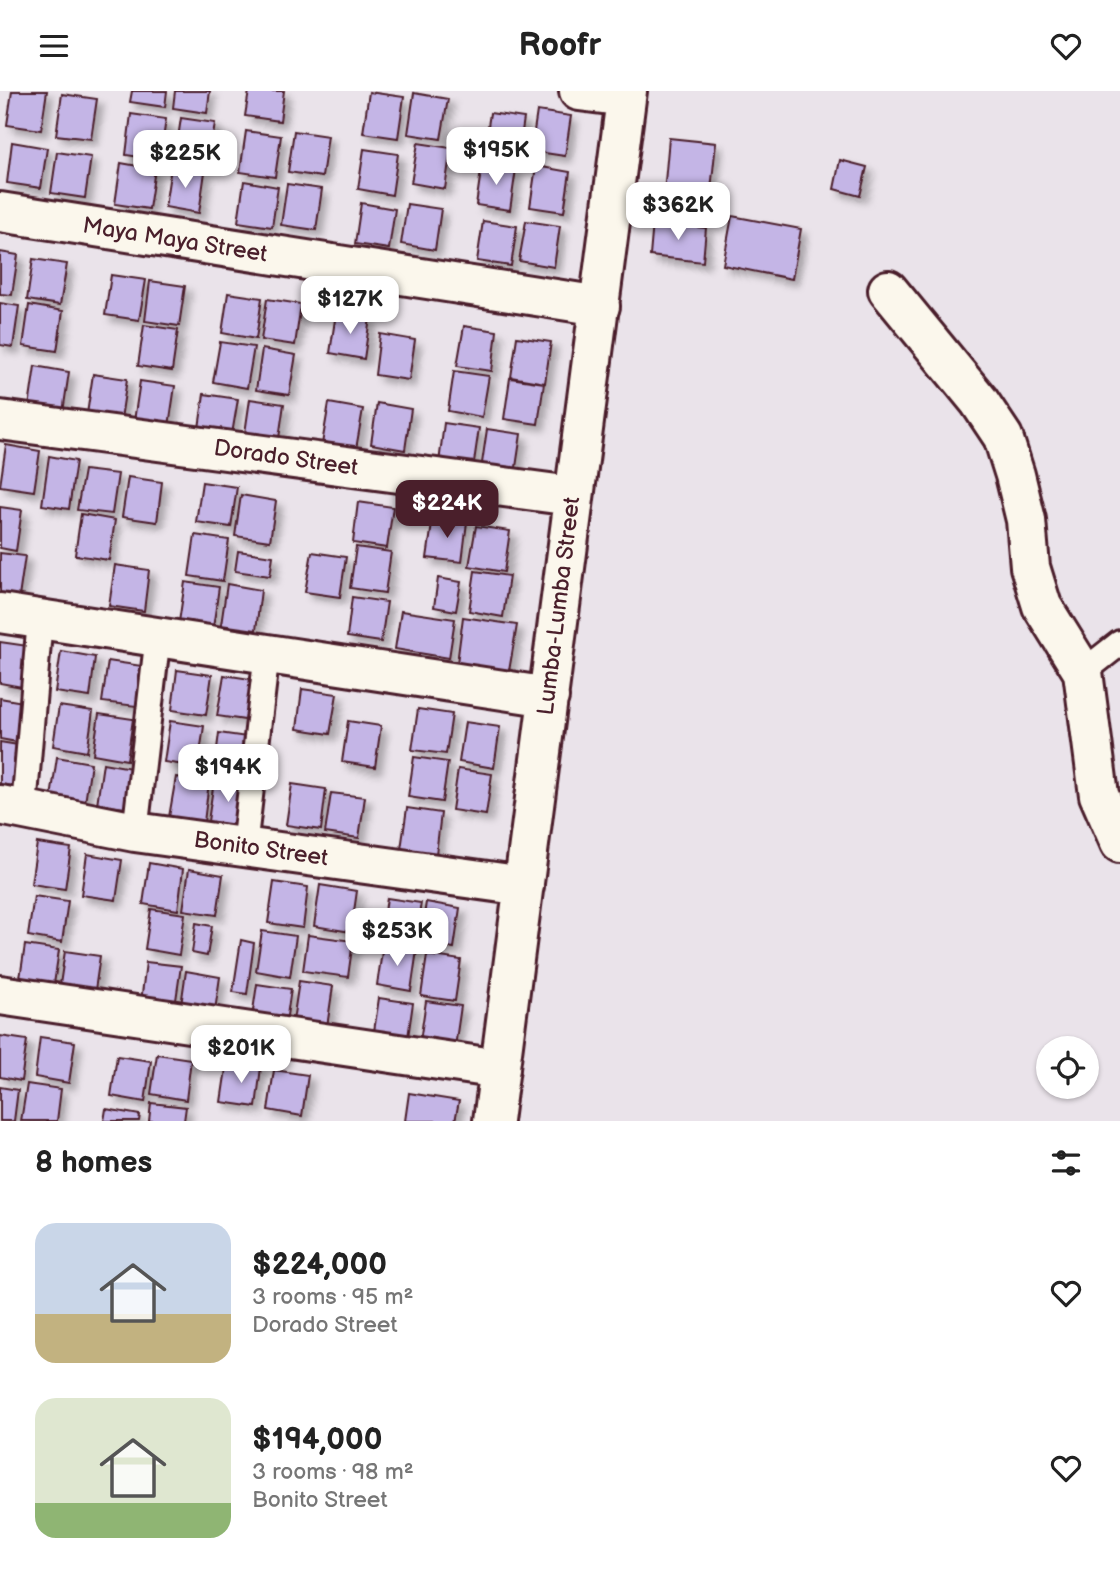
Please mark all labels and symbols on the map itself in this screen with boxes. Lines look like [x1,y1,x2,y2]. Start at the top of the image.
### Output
pin: $195K [447,127,545,187]
pin: $225K [136,131,234,190]
pin: $362K [629,183,727,242]
street label: Maya Maya Street [81,212,269,268]
pin: $127K [301,277,399,336]
street label: Dorado Street [212,434,360,482]
pin: $224K [398,481,496,540]
street label: Lumba-Lumba Street [532,495,586,717]
pin: $194K [179,745,277,804]
street label: Bonito Street [192,826,330,872]
pin: $253K [348,909,446,968]
pin: $201K [192,1025,290,1085]

